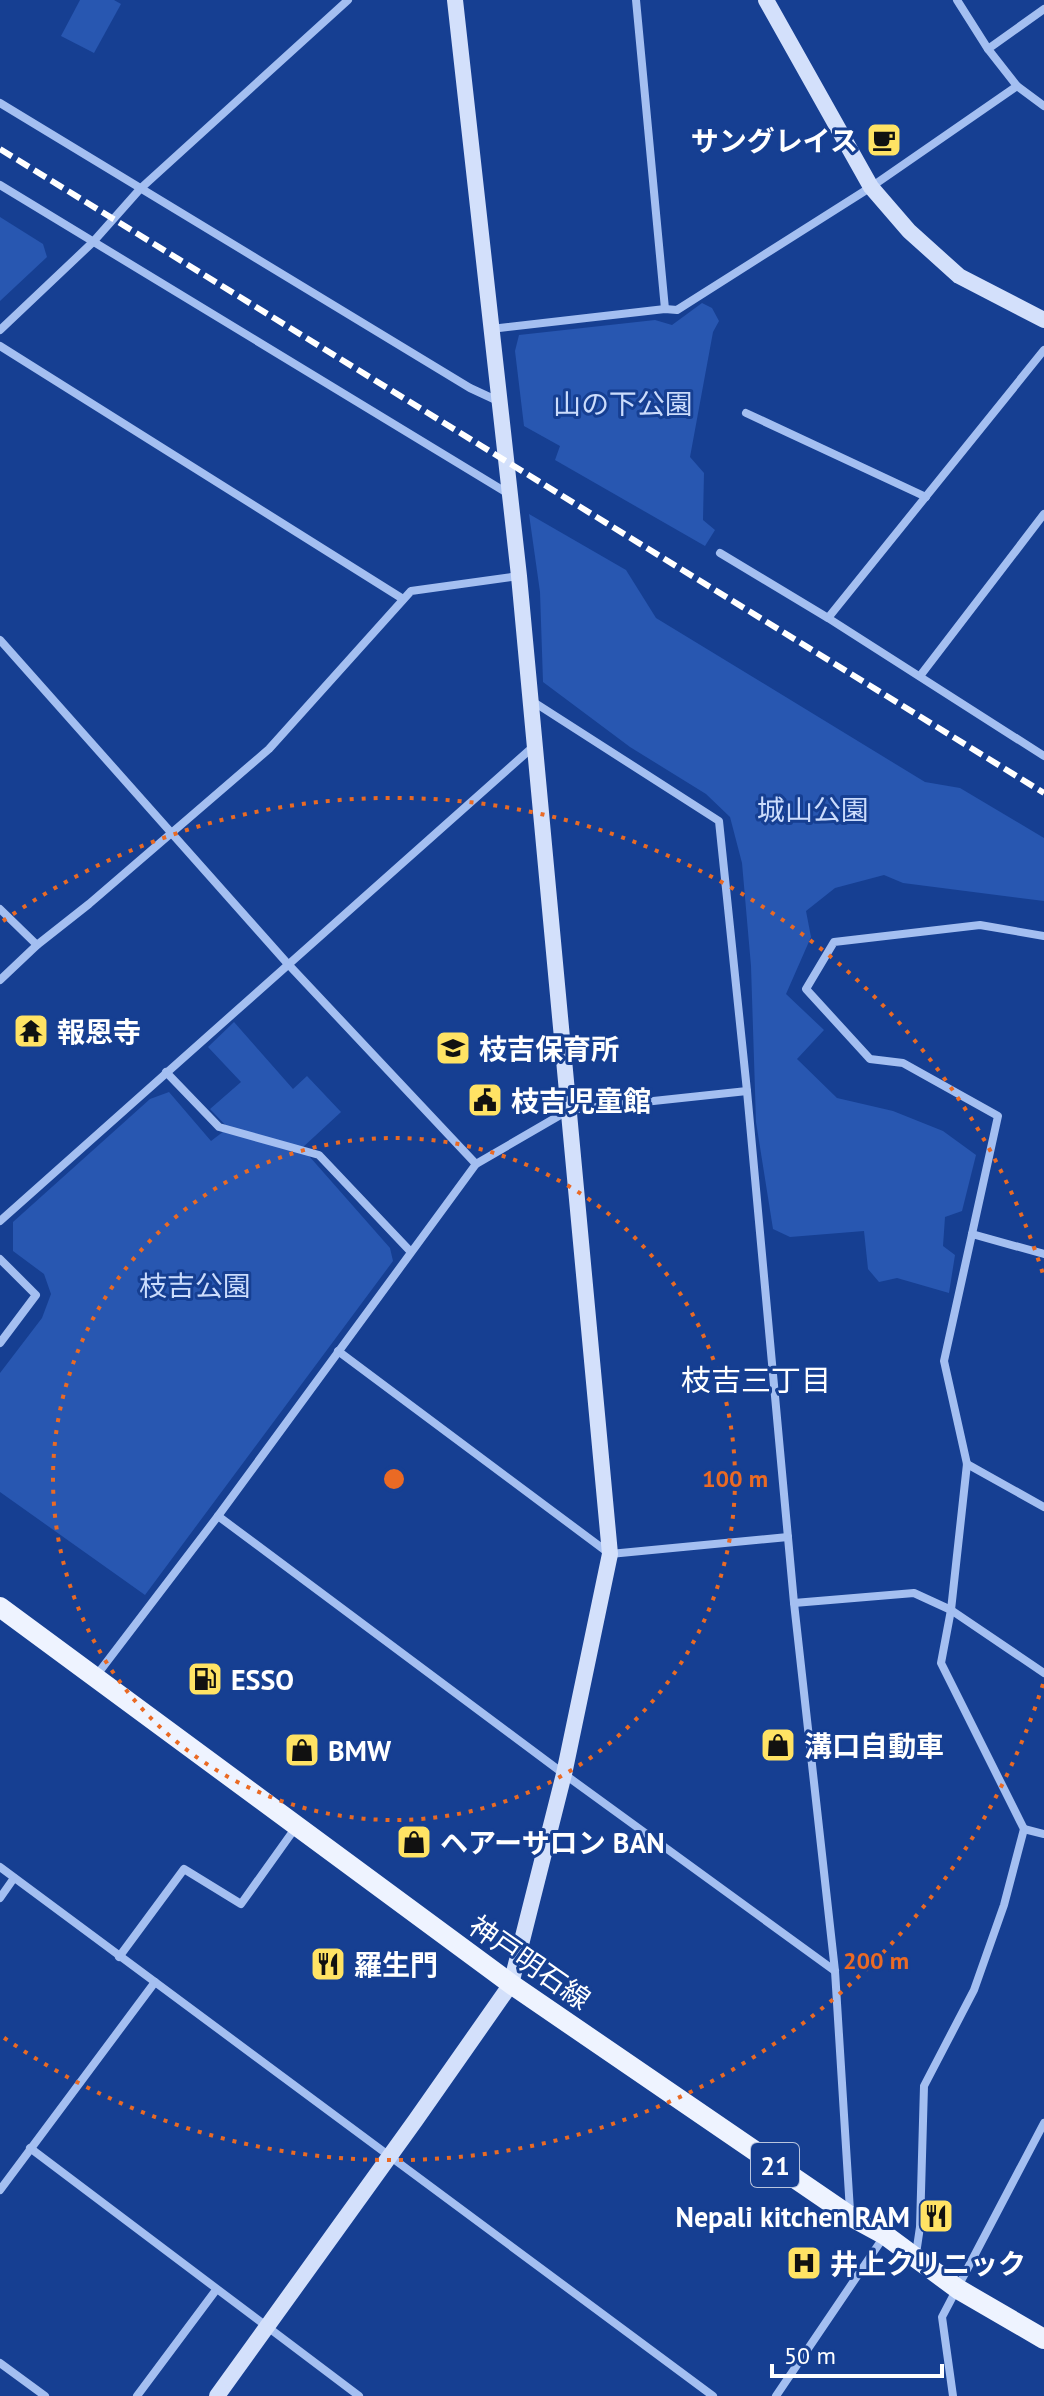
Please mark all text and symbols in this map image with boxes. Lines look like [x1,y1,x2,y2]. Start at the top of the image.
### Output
cafe icon: サングレイス [865,121,903,159]
place label: サングレイス [691,122,858,159]
park label: 山の下公園 [553,385,693,422]
park label: 城山公園 [757,791,869,828]
temple icon: 報恩寺 [12,1012,50,1050]
place label: 報恩寺 [57,1013,141,1050]
school or university icon: 枝吉保育所 [434,1029,472,1067]
place label: 枝吉保育所 [479,1030,619,1067]
public building icon: 枝吉児童館 [466,1081,504,1119]
place label: 枝吉児童館 [511,1082,651,1119]
park label: 枝吉公園 [139,1267,251,1304]
district label: 枝吉三丁目 [681,1360,831,1399]
text: 100 m [702,1463,768,1494]
centre of rings [380,1465,408,1493]
fuel station icon: ESSO [186,1660,224,1698]
place label: ESSO [231,1661,294,1698]
shop icon: 溝口自動車 [759,1726,797,1764]
place label: 溝口自動車 [804,1727,944,1764]
shop icon: BMW [283,1731,321,1769]
place label: BMW [328,1732,392,1769]
shop icon: ヘアーサロン BAN [395,1823,433,1861]
place label: ヘアーサロン BAN [440,1824,665,1861]
street label: 神戸明石線 [462,1907,598,2017]
restaurant icon: 羅生門 [309,1945,347,1983]
text: 200 m [843,1945,909,1976]
place label: 羅生門 [354,1946,438,1983]
road number: 21 [751,2143,799,2187]
restaurant icon: Nepali kitchen RAM [917,2197,955,2235]
place label: Nepali kitchen RAM [675,2198,910,2235]
hospital icon: 井上クリニック [785,2244,823,2282]
place label: 井上クリニック [830,2245,1026,2282]
scale bar [772,2328,942,2378]
text: 50 m [784,2340,836,2371]

